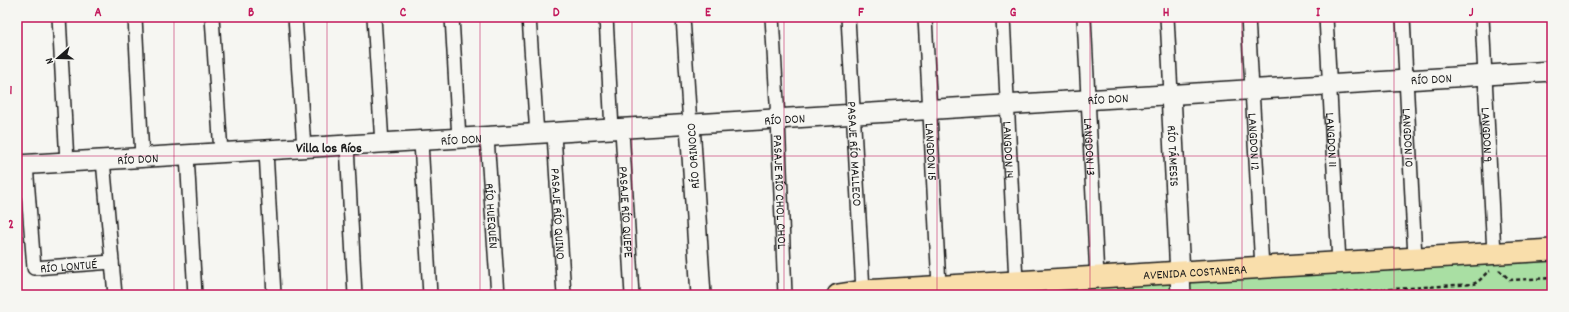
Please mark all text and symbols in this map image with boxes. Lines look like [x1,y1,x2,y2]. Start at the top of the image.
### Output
text: A [94,4,102,23]
text: B [248,4,254,23]
text: C [400,4,407,23]
text: D [553,4,560,23]
text: E [705,4,712,23]
text: F [858,4,864,23]
text: G [1010,4,1017,23]
text: H [1163,4,1170,23]
text: I [1316,4,1321,23]
text: J [1469,4,1474,23]
north arrow [38,38,78,78]
text: N [42,55,59,66]
street label: RÍO DON [1410,70,1453,91]
text: 1 [10,82,13,101]
street label: RÍO DON [1087,90,1129,111]
street label: PASAJE RÍO MALLECO [841,101,865,207]
street label: LANGDON 9 [1475,107,1496,163]
street label: LANGDON 10 [1396,108,1417,168]
street label: RÍO DON [764,110,806,132]
street label: LANGDON 11 [1319,112,1341,168]
street label: LANGDON 12 [1241,113,1264,171]
street label: LANGDON 13 [1077,118,1099,176]
street label: LANGDON 14 [996,121,1018,179]
street label: RÍO ORINOCO [683,122,706,189]
street label: LANGDON 15 [919,123,941,181]
street label: RÍO TÁMESIS [1161,125,1183,187]
street label: RÍO DON [440,130,482,152]
street label: PASAJE RÍO CHOL CHOL [767,134,790,250]
district label: Villa los Ríos [296,139,362,159]
street label: RÍO DON [117,150,159,171]
street label: PASAJE RÍO QUEPE [612,166,637,258]
street label: PASAJE RÍO QUINO [544,168,569,260]
street label: RÍO HUEQUÉN [478,183,502,249]
text: 2 [8,216,14,235]
street label: RÍO LONTUÉ [40,256,98,279]
street label: AVENIDA COSTANERA [1143,261,1248,286]

